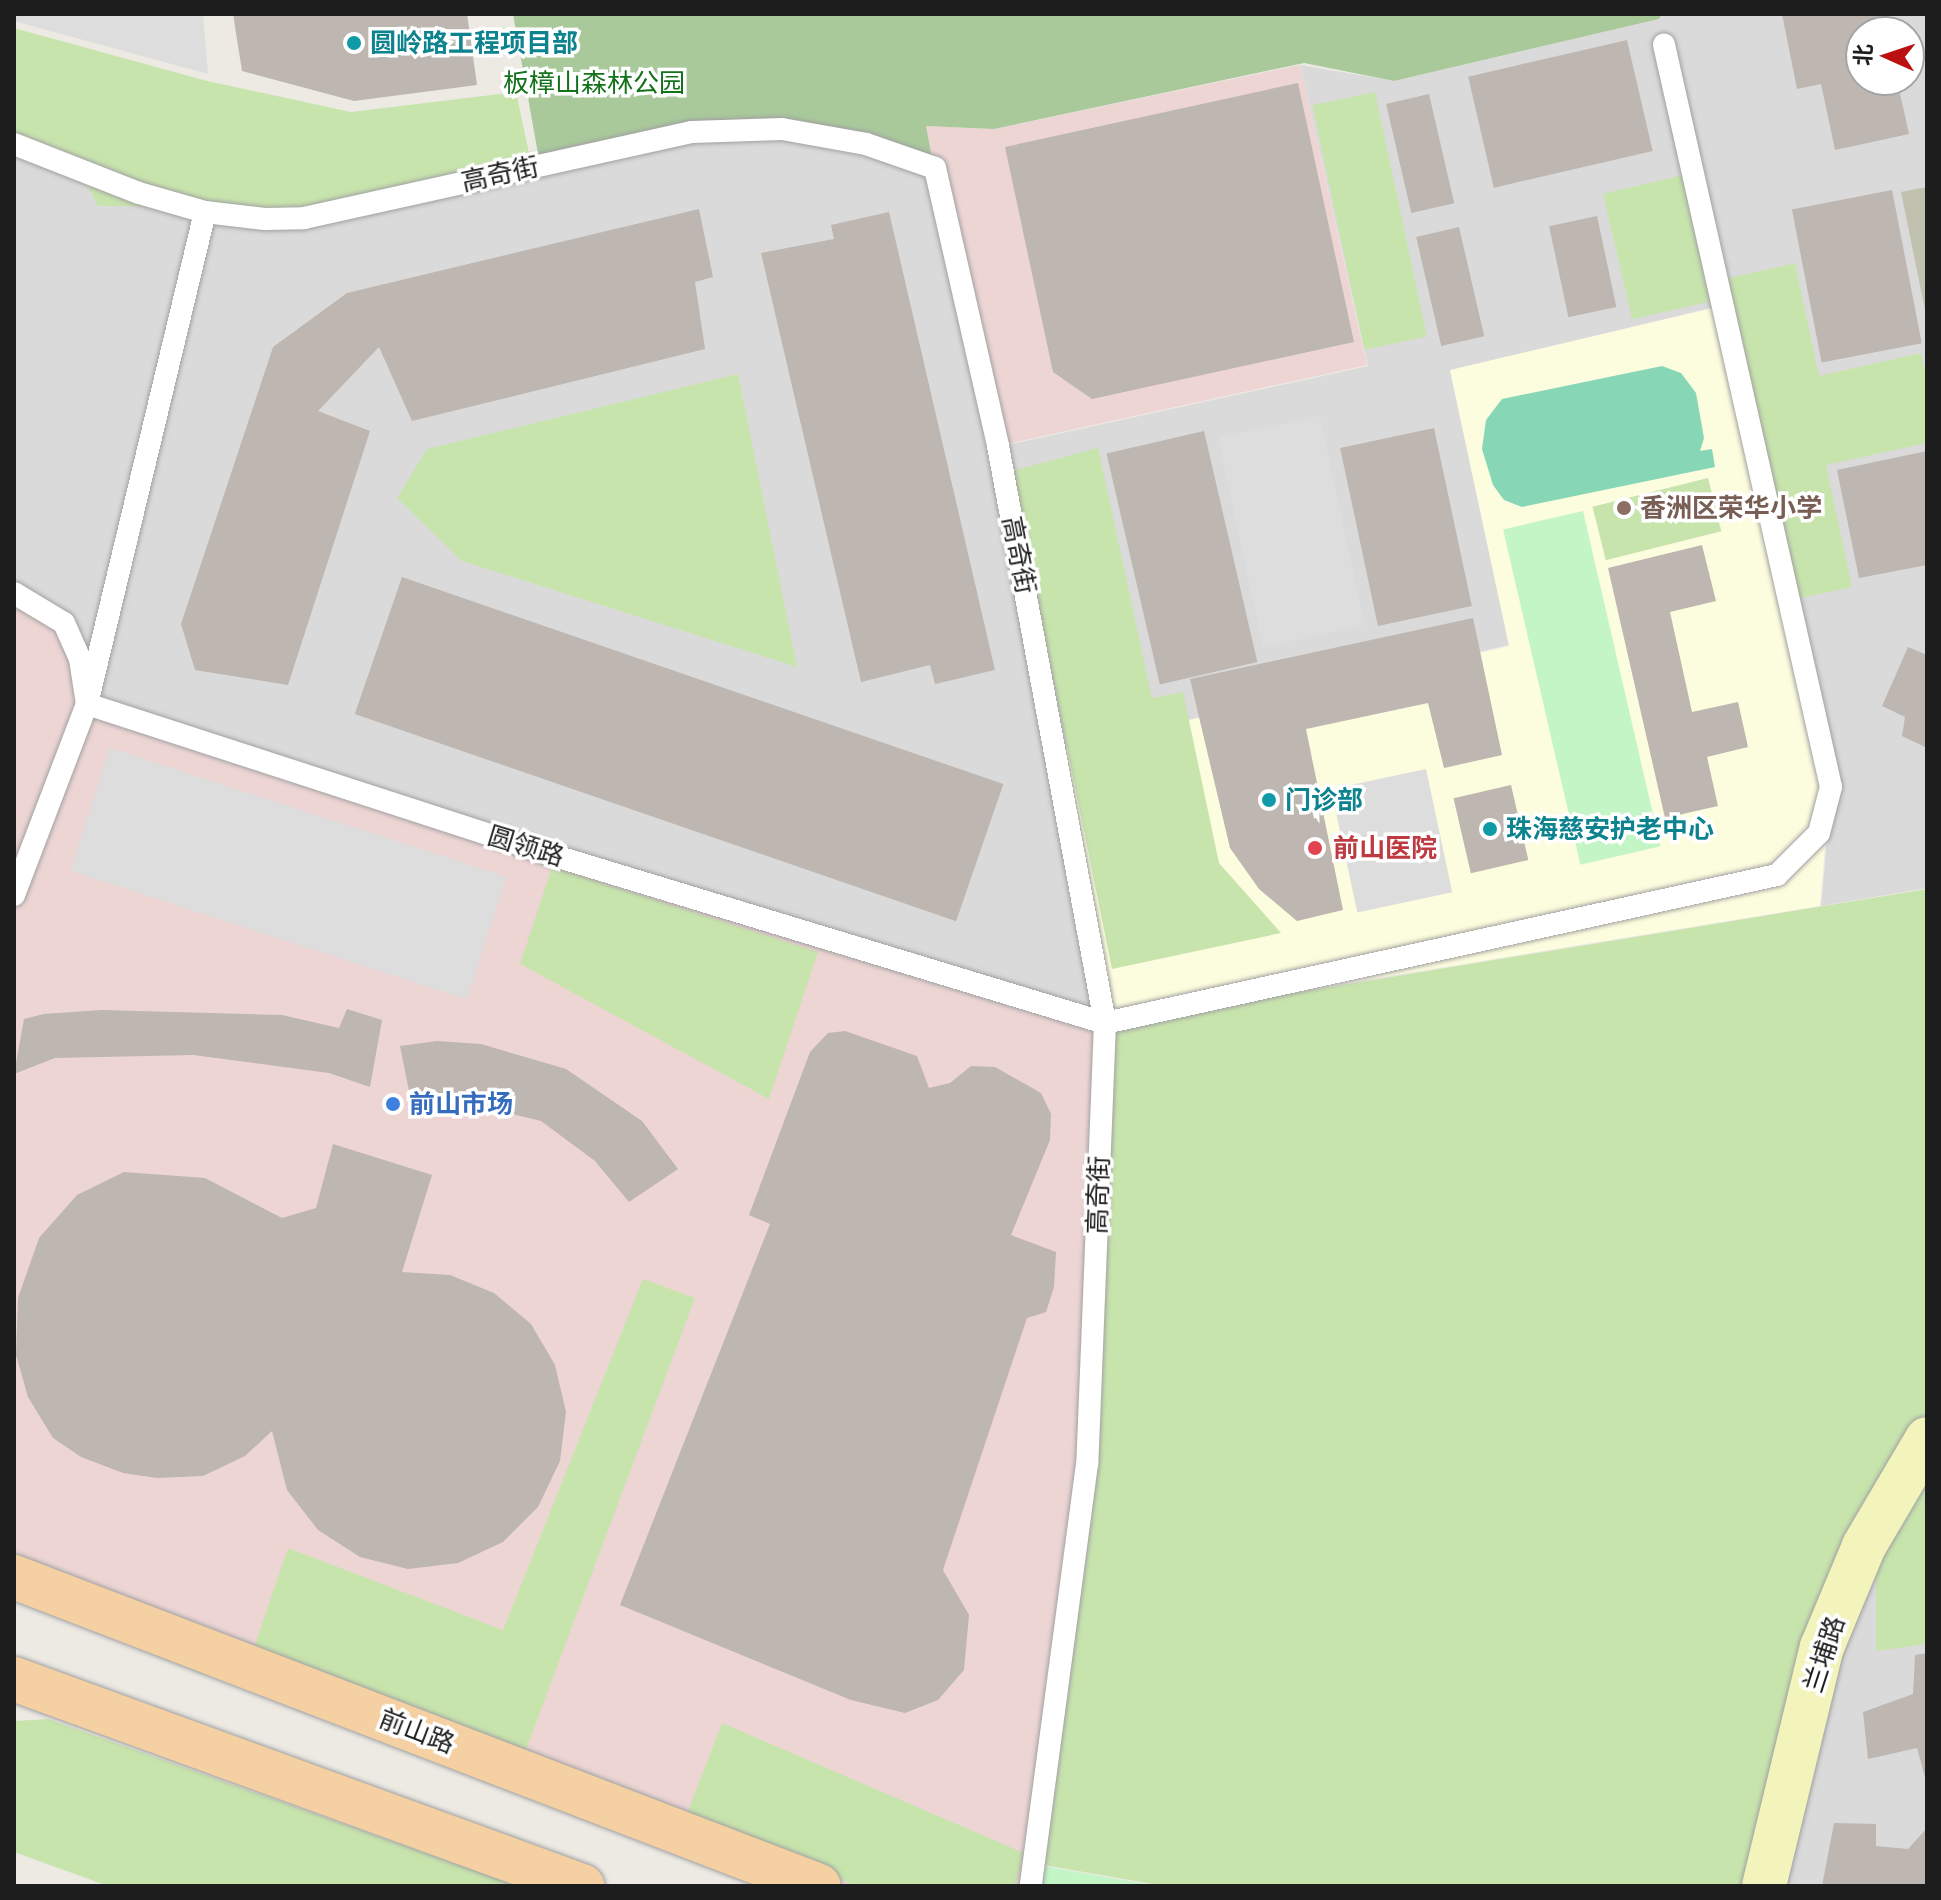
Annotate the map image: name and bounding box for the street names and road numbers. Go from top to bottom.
street label: 高奇街 [459,151,541,197]
street label: 高奇街 [996,514,1042,596]
street label: 圆领路 [484,820,568,872]
street label: 高奇街 [1081,1155,1115,1235]
street label: 兰埔路 [1797,1612,1851,1696]
street label: 前山路 [375,1702,459,1760]

